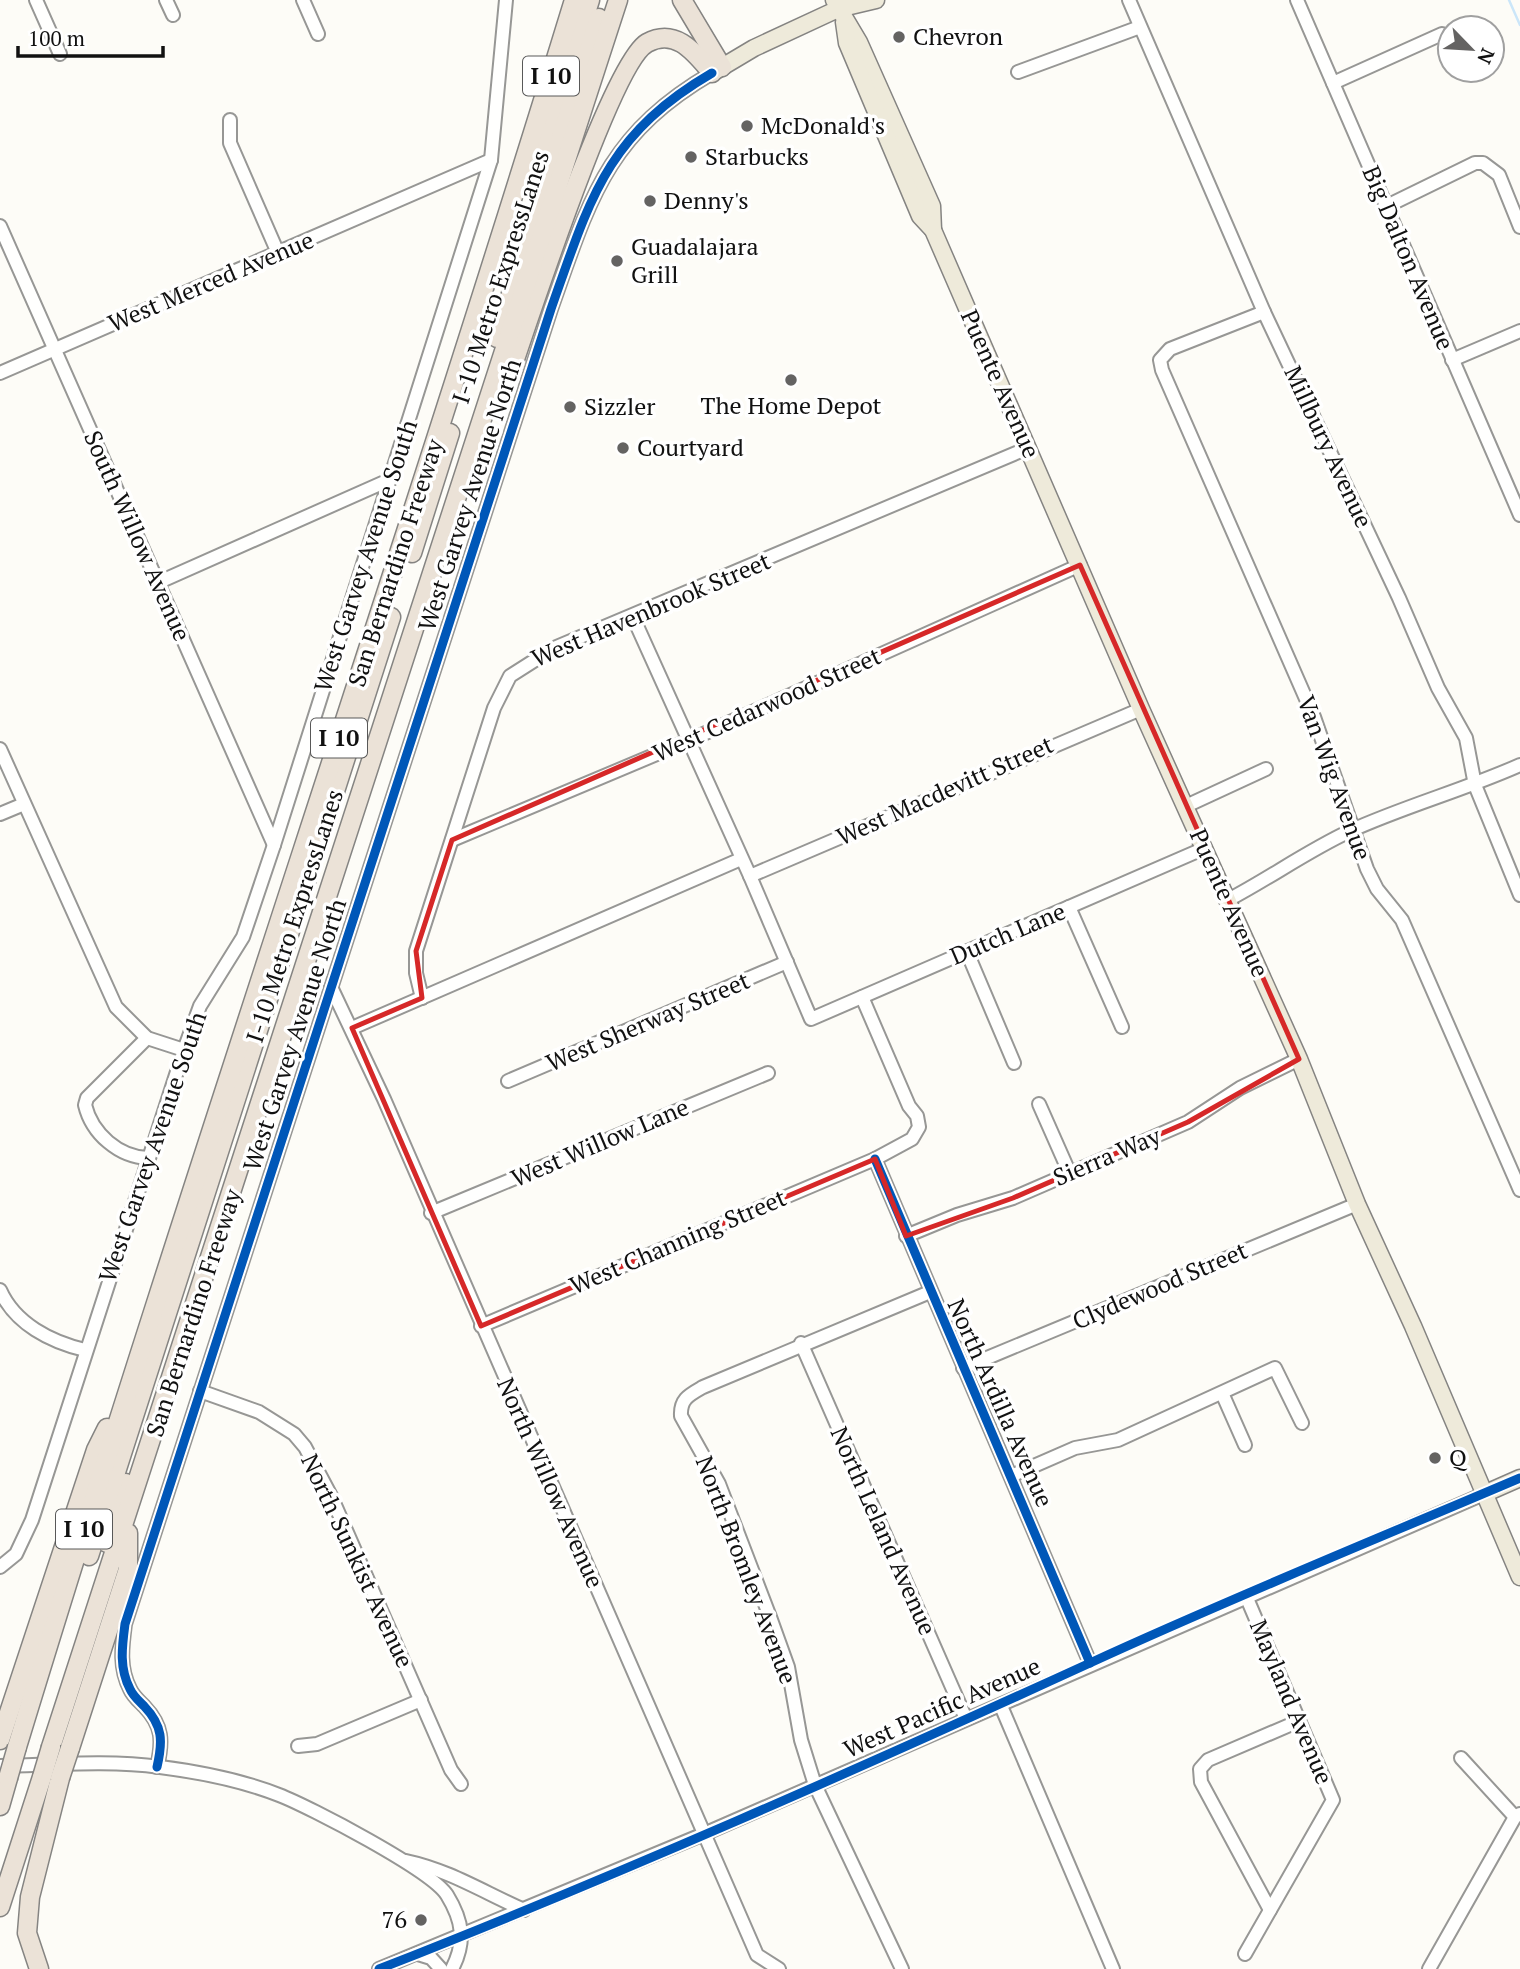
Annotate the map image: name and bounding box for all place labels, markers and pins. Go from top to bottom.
place label: Chevron [913,20,1003,52]
marker: Chevron [891,29,907,45]
place label: McDonald's [761,109,885,141]
marker: McDonald's [739,118,755,134]
place label: Starbucks [705,140,809,172]
marker: Starbucks [683,149,699,165]
place label: Denny's [664,184,749,216]
marker: Denny's [642,193,658,209]
place label: Guadalajara Grill [631,230,759,290]
marker: Guadalajara Grill [609,253,625,269]
marker: The Home Depot [783,372,799,388]
place label: The Home Depot [701,389,881,421]
place label: Sizzler [584,390,656,422]
marker: Sizzler [562,399,578,415]
place label: Courtyard [637,431,744,463]
marker: Courtyard [615,440,631,456]
place label: Q [1449,1441,1468,1473]
marker: Q [1427,1450,1443,1466]
place label: 76 [381,1903,407,1935]
marker: 76 [413,1912,429,1928]

